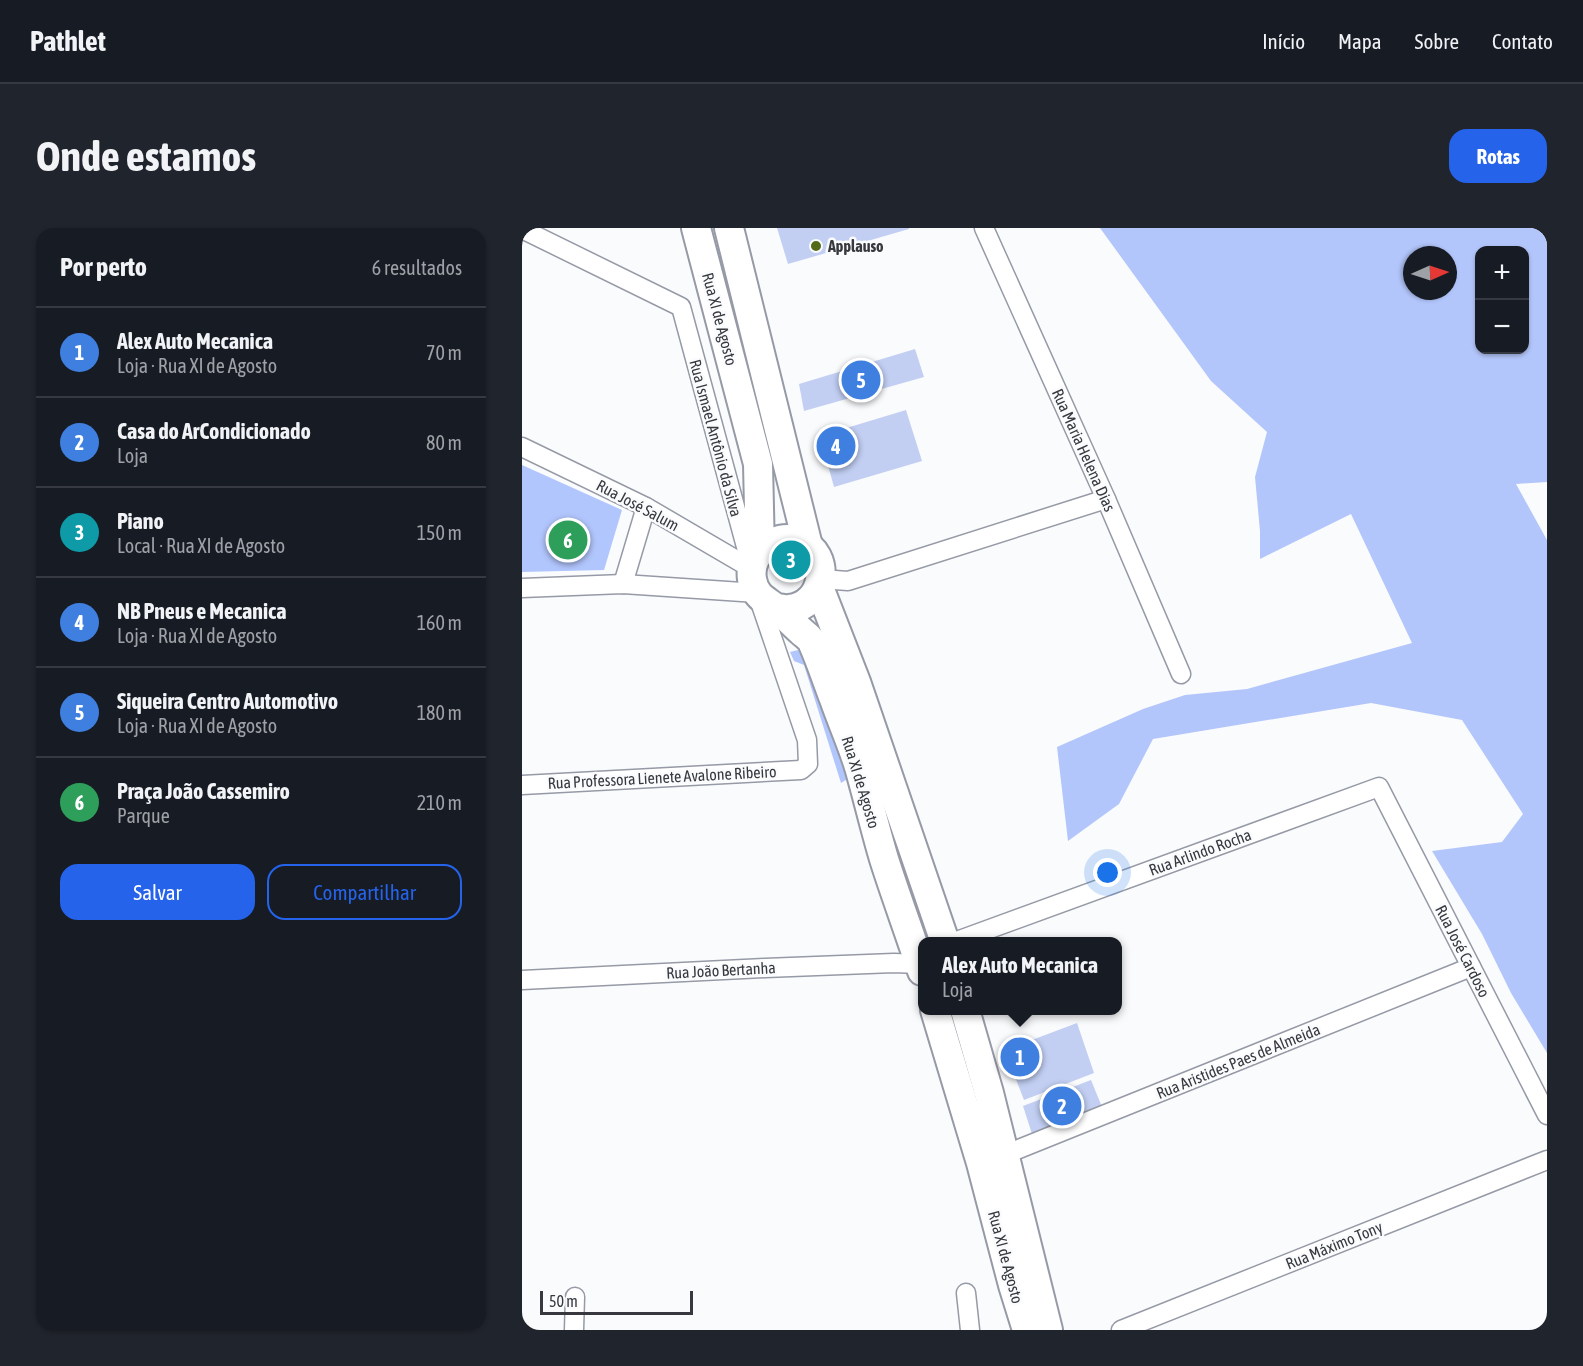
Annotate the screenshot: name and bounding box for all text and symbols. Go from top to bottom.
text: Pathlet [30,25,106,57]
text: Início [1262,29,1305,53]
text: Mapa [1338,29,1382,53]
text: Sobre [1415,29,1459,53]
text: Contato [1492,29,1553,53]
button: Rotas [1449,129,1547,183]
text: Onde estamos [36,132,256,180]
place label: Applauso [827,237,884,255]
marker: Applauso [809,239,823,253]
north arrow [1403,246,1457,300]
map controls [1475,246,1529,354]
button: + [1475,246,1529,300]
text: Por perto [60,252,147,282]
text: 6 resultados [372,256,462,279]
street label: Rua XI de Agosto [698,271,741,368]
button: − [1475,300,1529,354]
text: Alex Auto Mecanica [117,328,273,354]
text: 1 [75,341,84,364]
text: 70 m [426,341,462,364]
text: Loja · Rua XI de Agosto [117,354,277,377]
street label: Rua Ismael Antônio da Silva [686,357,746,519]
pin: 5 [842,358,880,402]
street label: Rua Maria Helena Dias [1049,386,1119,515]
text: Casa do ArCondicionado [117,418,311,444]
pin: 4 [816,424,856,468]
text: 2 [75,431,84,454]
text: 80 m [426,431,462,454]
text: Loja [117,444,148,467]
street label: Rua José Salum [594,476,682,534]
text: Piano [117,508,164,534]
pin: 6 [548,518,588,562]
text: 3 [75,521,84,544]
text: 150 m [417,521,462,544]
text: Local · Rua XI de Agosto [117,534,285,557]
pin: 3 [772,538,810,582]
text: NB Pneus e Mecanica [117,598,286,624]
text: 4 [75,611,84,634]
text: 160 m [417,611,462,634]
text: Loja · Rua XI de Agosto [117,624,277,647]
text: Siqueira Centro Automotivo [117,688,338,714]
text: 5 [75,701,84,724]
text: 180 m [417,701,462,724]
text: Loja · Rua XI de Agosto [117,714,277,737]
street label: Rua XI de Agosto [837,734,884,831]
street label: Rua Professora Lienete Avalone Ribeiro [547,762,777,792]
text: Praça João Cassemiro [117,778,290,804]
text: 6 [75,791,84,814]
text: 210 m [417,791,462,814]
text: Parque [117,804,170,827]
street label: Rua Arlindo Rocha [1146,825,1254,879]
your location [1093,858,1122,887]
button: Salvar [60,864,255,920]
button: Compartilhar [267,864,462,920]
street label: Rua José Cardoso [1432,902,1494,1000]
popup [918,937,1122,1015]
text: Alex Auto Mecanica [942,952,1098,978]
street label: Rua João Bertanha [666,958,776,982]
text: Loja [942,978,973,1001]
street label: Rua Aristides Paes de Almeida [1154,1020,1322,1102]
pin: 1 [1000,1034,1040,1080]
pin: 2 [1042,1084,1082,1128]
street label: Rua XI de Agosto [984,1209,1027,1306]
street label: Rua Máximo Tony [1283,1217,1386,1274]
scale bar [540,1288,693,1316]
text: 50 m [549,1292,578,1310]

